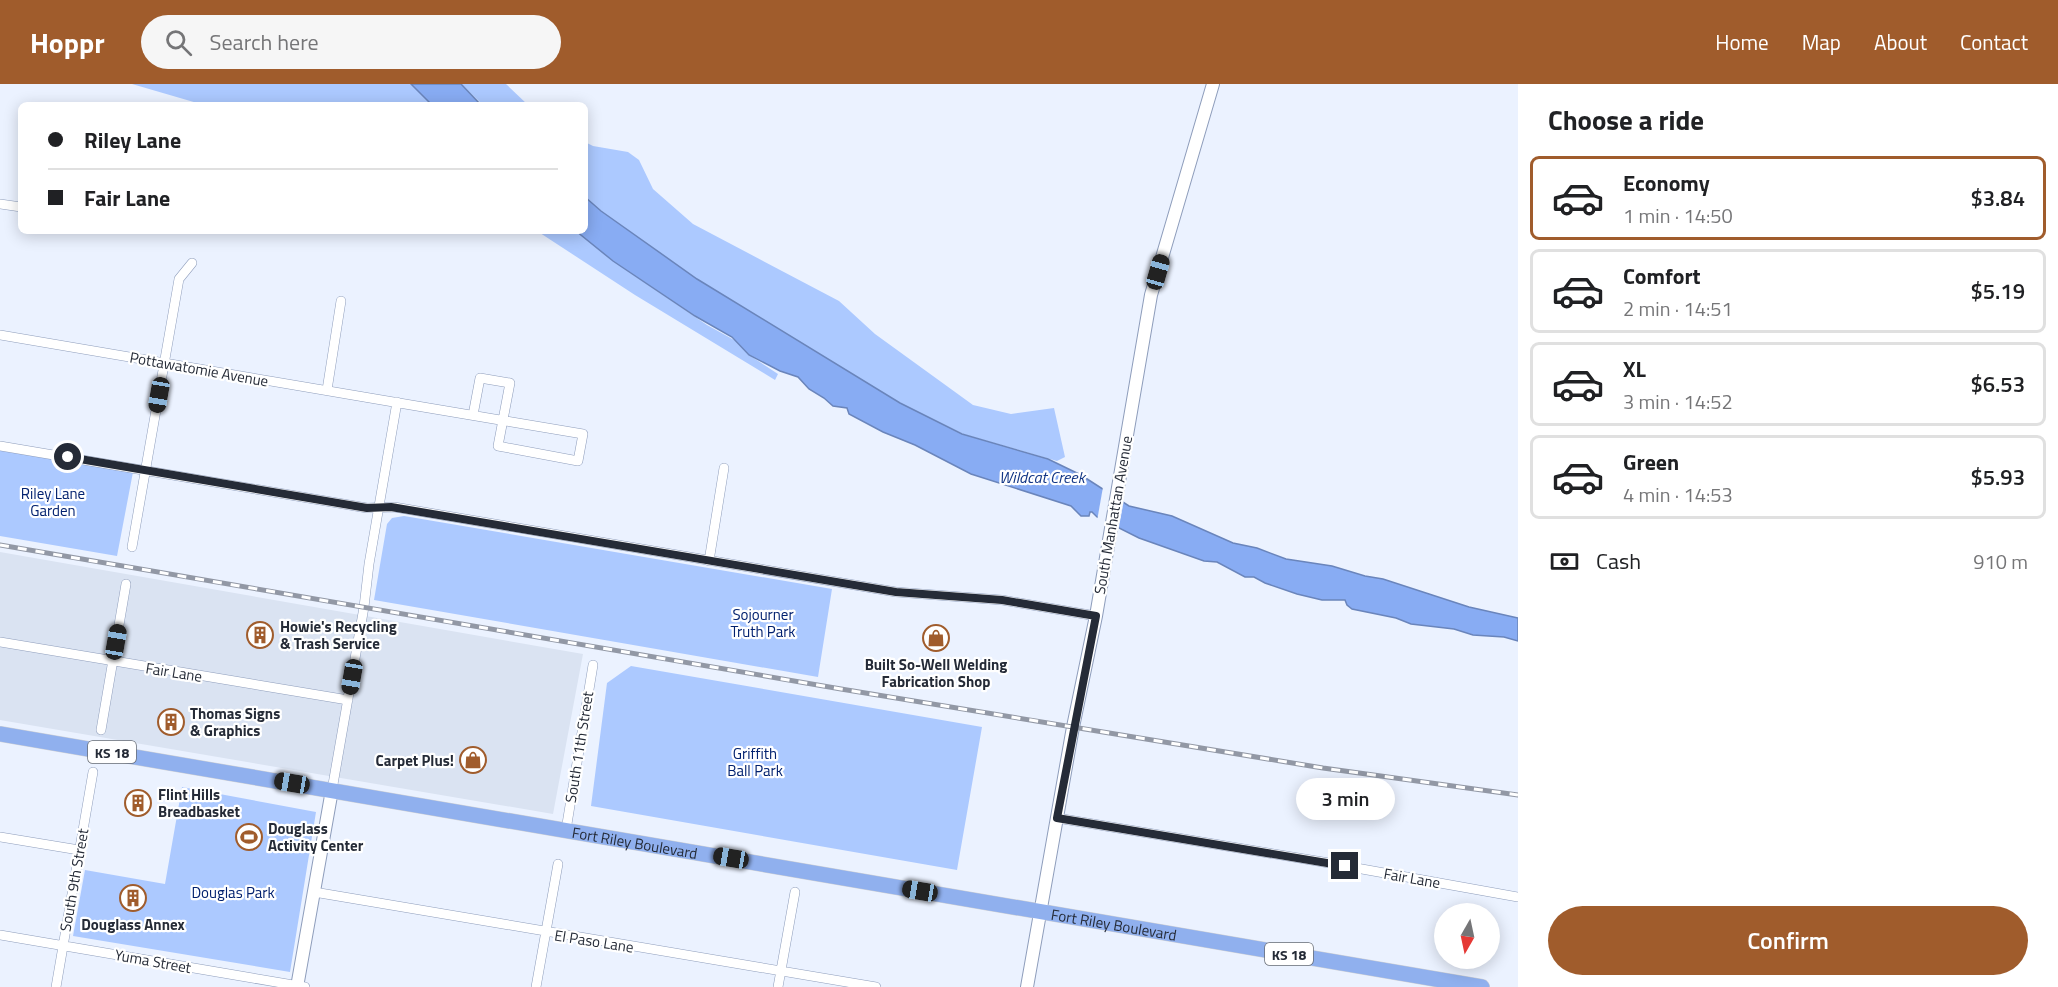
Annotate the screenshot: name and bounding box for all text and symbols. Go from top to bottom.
search box [141,15,561,69]
text: Hoppr [30,21,105,64]
text: Search here [210,25,319,59]
icon: search [162,26,195,59]
text: Home [1715,26,1769,58]
text: Map [1802,26,1841,58]
text: About [1874,26,1927,58]
text: Contact [1960,26,2028,58]
text: Choose a ride [1548,99,1704,140]
text: Riley Lane [84,123,181,157]
text: Economy [1623,166,1710,200]
icon: car [1551,171,1605,225]
text: Fair Lane [84,181,170,215]
text: $3.84 [1970,181,2025,215]
text: 1 min · 14:50 [1623,200,1733,231]
car [1144,252,1172,292]
text: Comfort [1623,259,1701,293]
icon: car [1551,264,1605,318]
text: $5.19 [1970,274,2025,308]
text: 2 min · 14:51 [1623,293,1733,324]
street label: Pottawatomie Avenue [128,345,270,393]
text: XL [1623,352,1646,386]
icon: car [1551,357,1605,411]
text: $6.53 [1970,367,2025,401]
car [147,376,171,414]
text: 3 min · 14:52 [1623,386,1733,417]
street label: South Manhattan Avenue [1088,434,1138,596]
route start [54,443,81,470]
text: Green [1623,445,1679,479]
icon: car [1551,450,1605,504]
text: $5.93 [1970,460,2025,494]
water label: Wildcat Creek [999,465,1087,489]
text: 4 min · 14:53 [1623,479,1733,510]
park label: Riley Lane Garden [21,482,85,522]
text: Cash [1596,544,1641,578]
icon: cash [1548,545,1581,578]
text: 910 m [1973,546,2028,577]
park label: Sojourner Truth Park [730,603,796,643]
place label: Howie's Recycling & Trash Service [280,615,397,655]
building icon: Howie's Recycling & Trash Service [245,620,275,650]
car [104,623,128,661]
shop icon: Built So-Well Welding Fabrication Shop [921,623,951,653]
place label: Built So-Well Welding Fabrication Shop [865,653,1007,693]
street label: Fair Lane [144,656,204,688]
car [340,658,364,696]
street label: South 11th Street [559,689,599,804]
place label: Thomas Signs & Graphics [190,702,280,742]
building icon: Thomas Signs & Graphics [156,707,186,737]
road number: KS 18 [88,741,136,763]
park label: Griffith Ball Park [727,742,783,782]
shop icon: Carpet Plus! [458,745,488,775]
place label: Carpet Plus! [376,749,454,772]
car [273,771,311,795]
callout: 3 min [1296,779,1394,821]
place label: Flint Hills Breadbasket [158,783,240,823]
text: 3 min [1321,783,1370,814]
building icon: Flint Hills Breadbasket [123,788,153,818]
place label: Douglass Activity Center [268,817,364,857]
street label: Fort Riley Boulevard [570,820,699,864]
sports icon: Douglass Activity Center [234,822,264,852]
street label: South 9th Street [54,826,95,933]
car [712,846,750,870]
route end [1331,852,1358,879]
street label: Fair Lane [1382,862,1442,894]
car [901,879,939,903]
park label: Douglas Park [191,881,275,904]
building icon: Douglass Annex [118,883,148,913]
street label: Fort Riley Boulevard [1049,902,1178,946]
north arrow [1434,903,1500,969]
map controls [1434,903,1500,969]
button: Confirm [1548,906,2028,975]
place label: Douglass Annex [81,913,185,936]
street label: El Paso Lane [553,923,635,959]
street label: Yuma Street [113,943,194,979]
road number: KS 18 [1265,943,1313,965]

